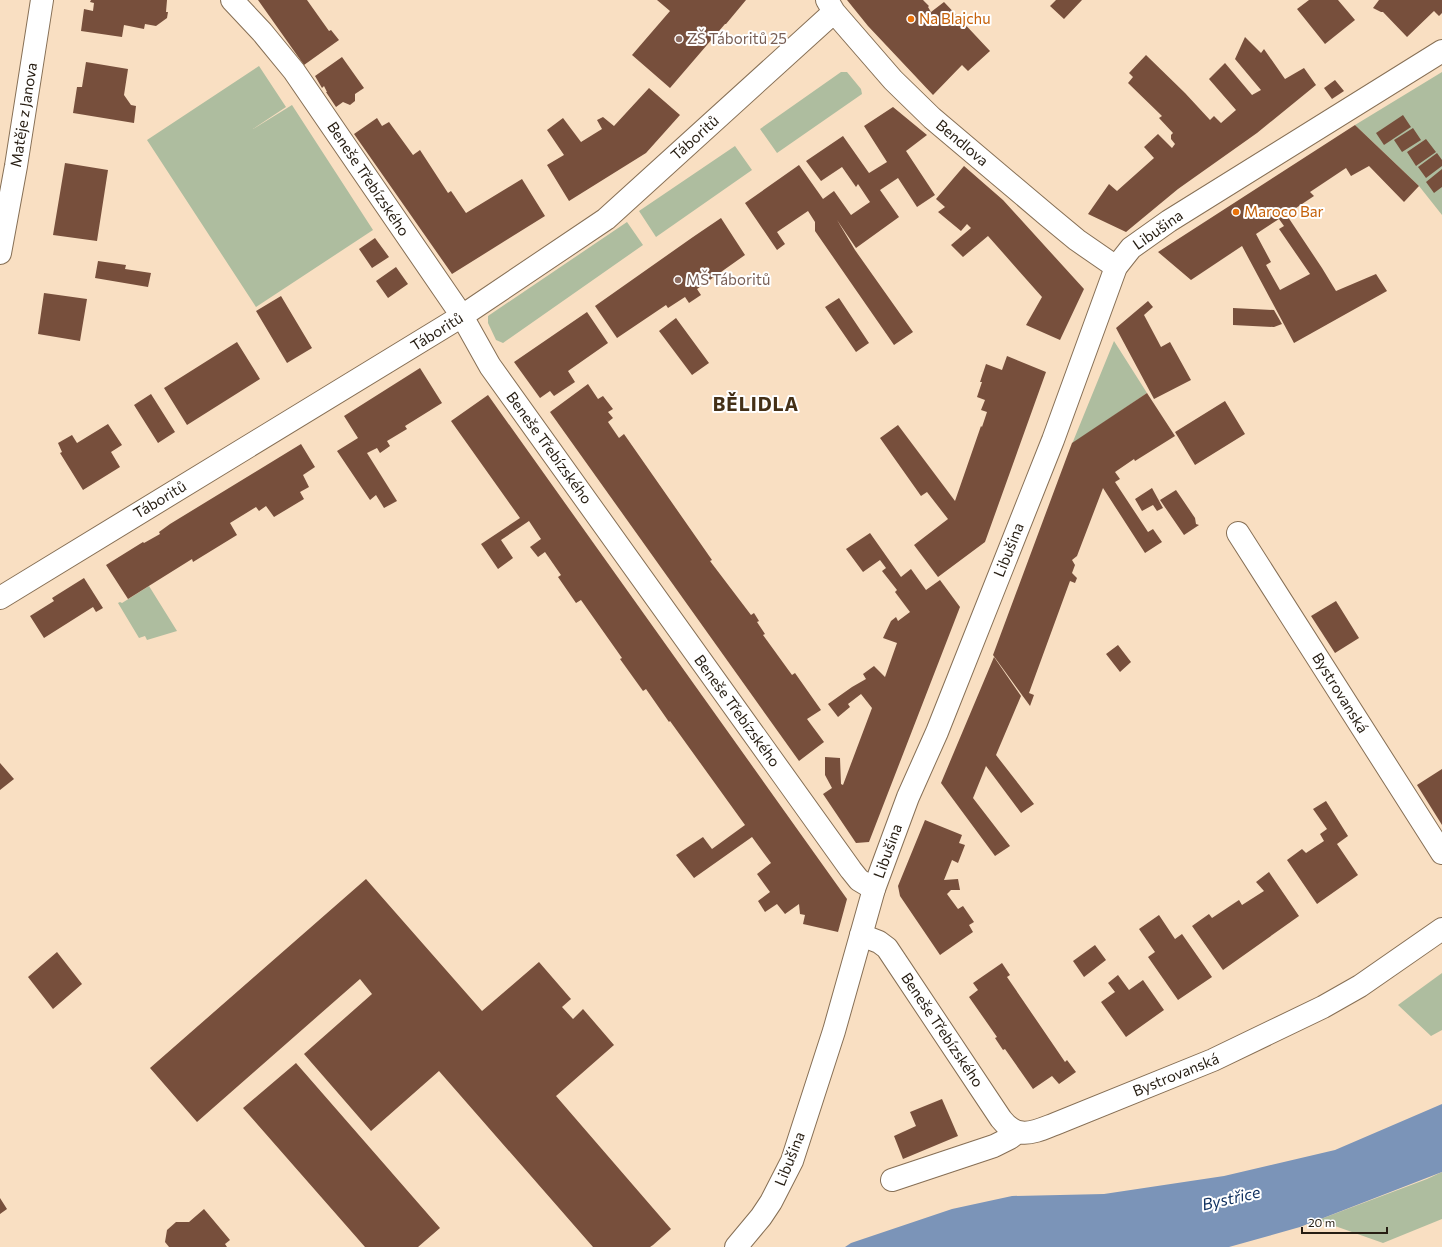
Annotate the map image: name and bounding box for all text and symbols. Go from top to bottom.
place label: Na Blajchu [919,9,991,27]
marker: Na Blajchu [906,14,916,24]
place label: ZŠ Táboritů 25 [687,28,787,47]
marker: ZŠ Táboritů 25 [674,34,684,44]
street label: Matěje z Janova [6,61,40,169]
street label: Táboritů [667,111,722,163]
street label: Bendlova [933,115,992,169]
street label: Beneše Třebízského [324,118,414,239]
place label: Maroco Bar [1244,202,1324,220]
street label: Libušina [1129,206,1186,253]
marker: Maroco Bar [1231,207,1241,217]
place label: MŠ Táboritů [686,269,770,288]
marker: MŠ Táboritů [673,275,683,285]
street label: Táboritů [407,308,466,354]
street label: Beneše Třebízského [503,388,596,507]
district label: BĚLIDLA [713,392,799,415]
street label: Táboritů [130,476,189,522]
street label: Libušina [989,520,1027,579]
street label: Bystrovanská [1309,649,1373,736]
street label: Beneše Třebízského [691,651,784,770]
street label: Libušina [869,821,905,880]
street label: Beneše Třebízského [898,969,988,1090]
street label: Bystrovanská [1130,1049,1221,1100]
street label: Libušina [770,1129,808,1188]
water label: Bystřice [1200,1181,1262,1213]
scale bar [1302,1209,1387,1235]
text: 20 m [1308,1215,1335,1229]

